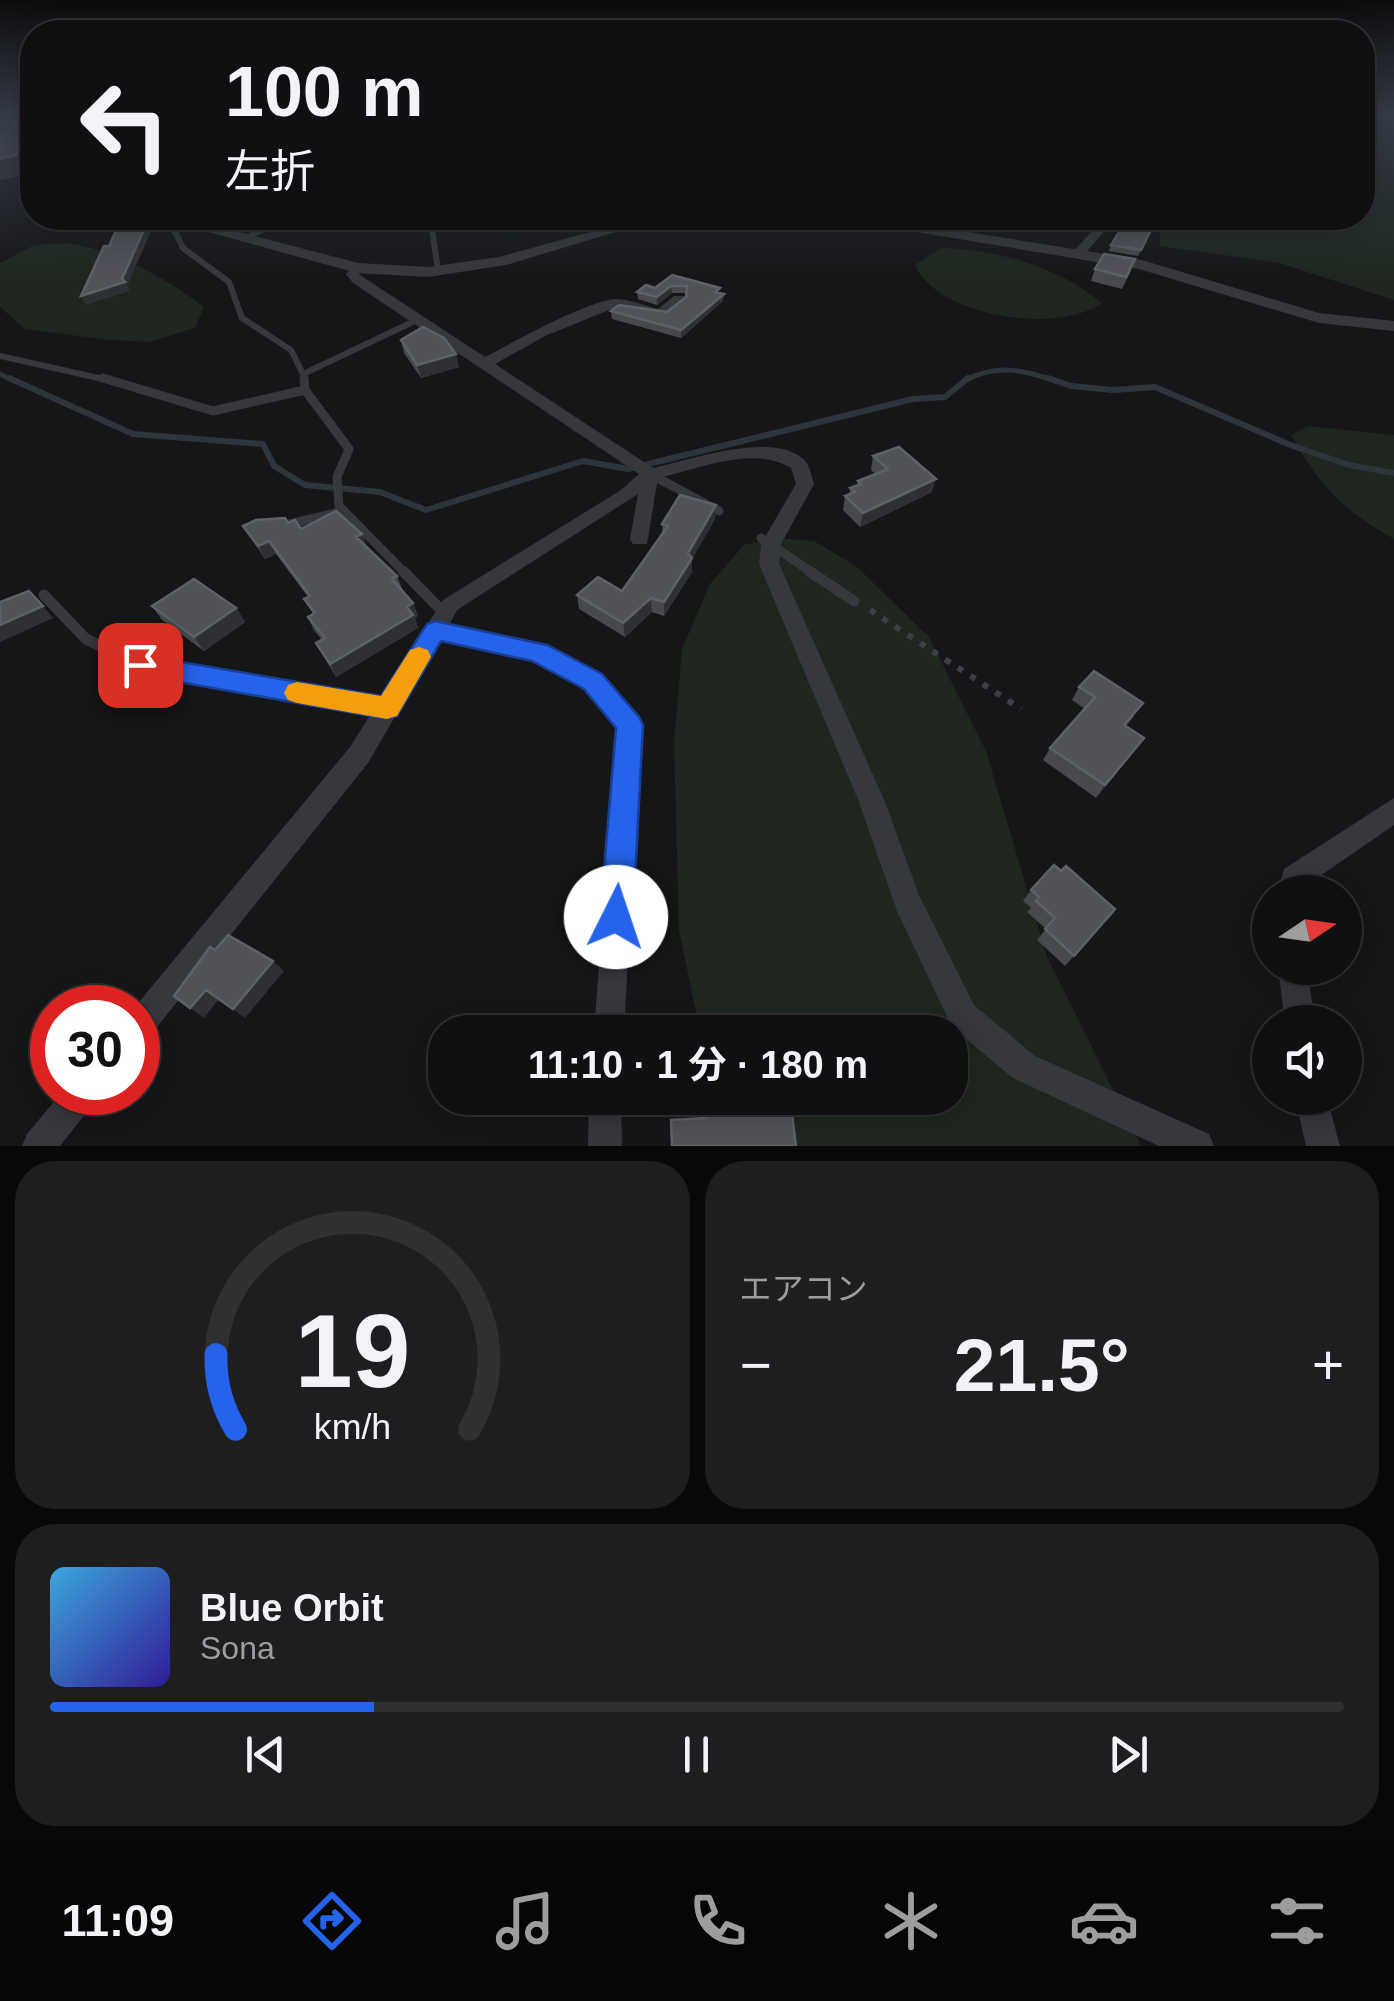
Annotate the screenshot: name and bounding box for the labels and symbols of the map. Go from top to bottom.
pin [98,623,183,708]
position arrow [564,865,668,969]
north arrow [1252,875,1362,985]
speed limit sign: 30 [30,985,160,1115]

